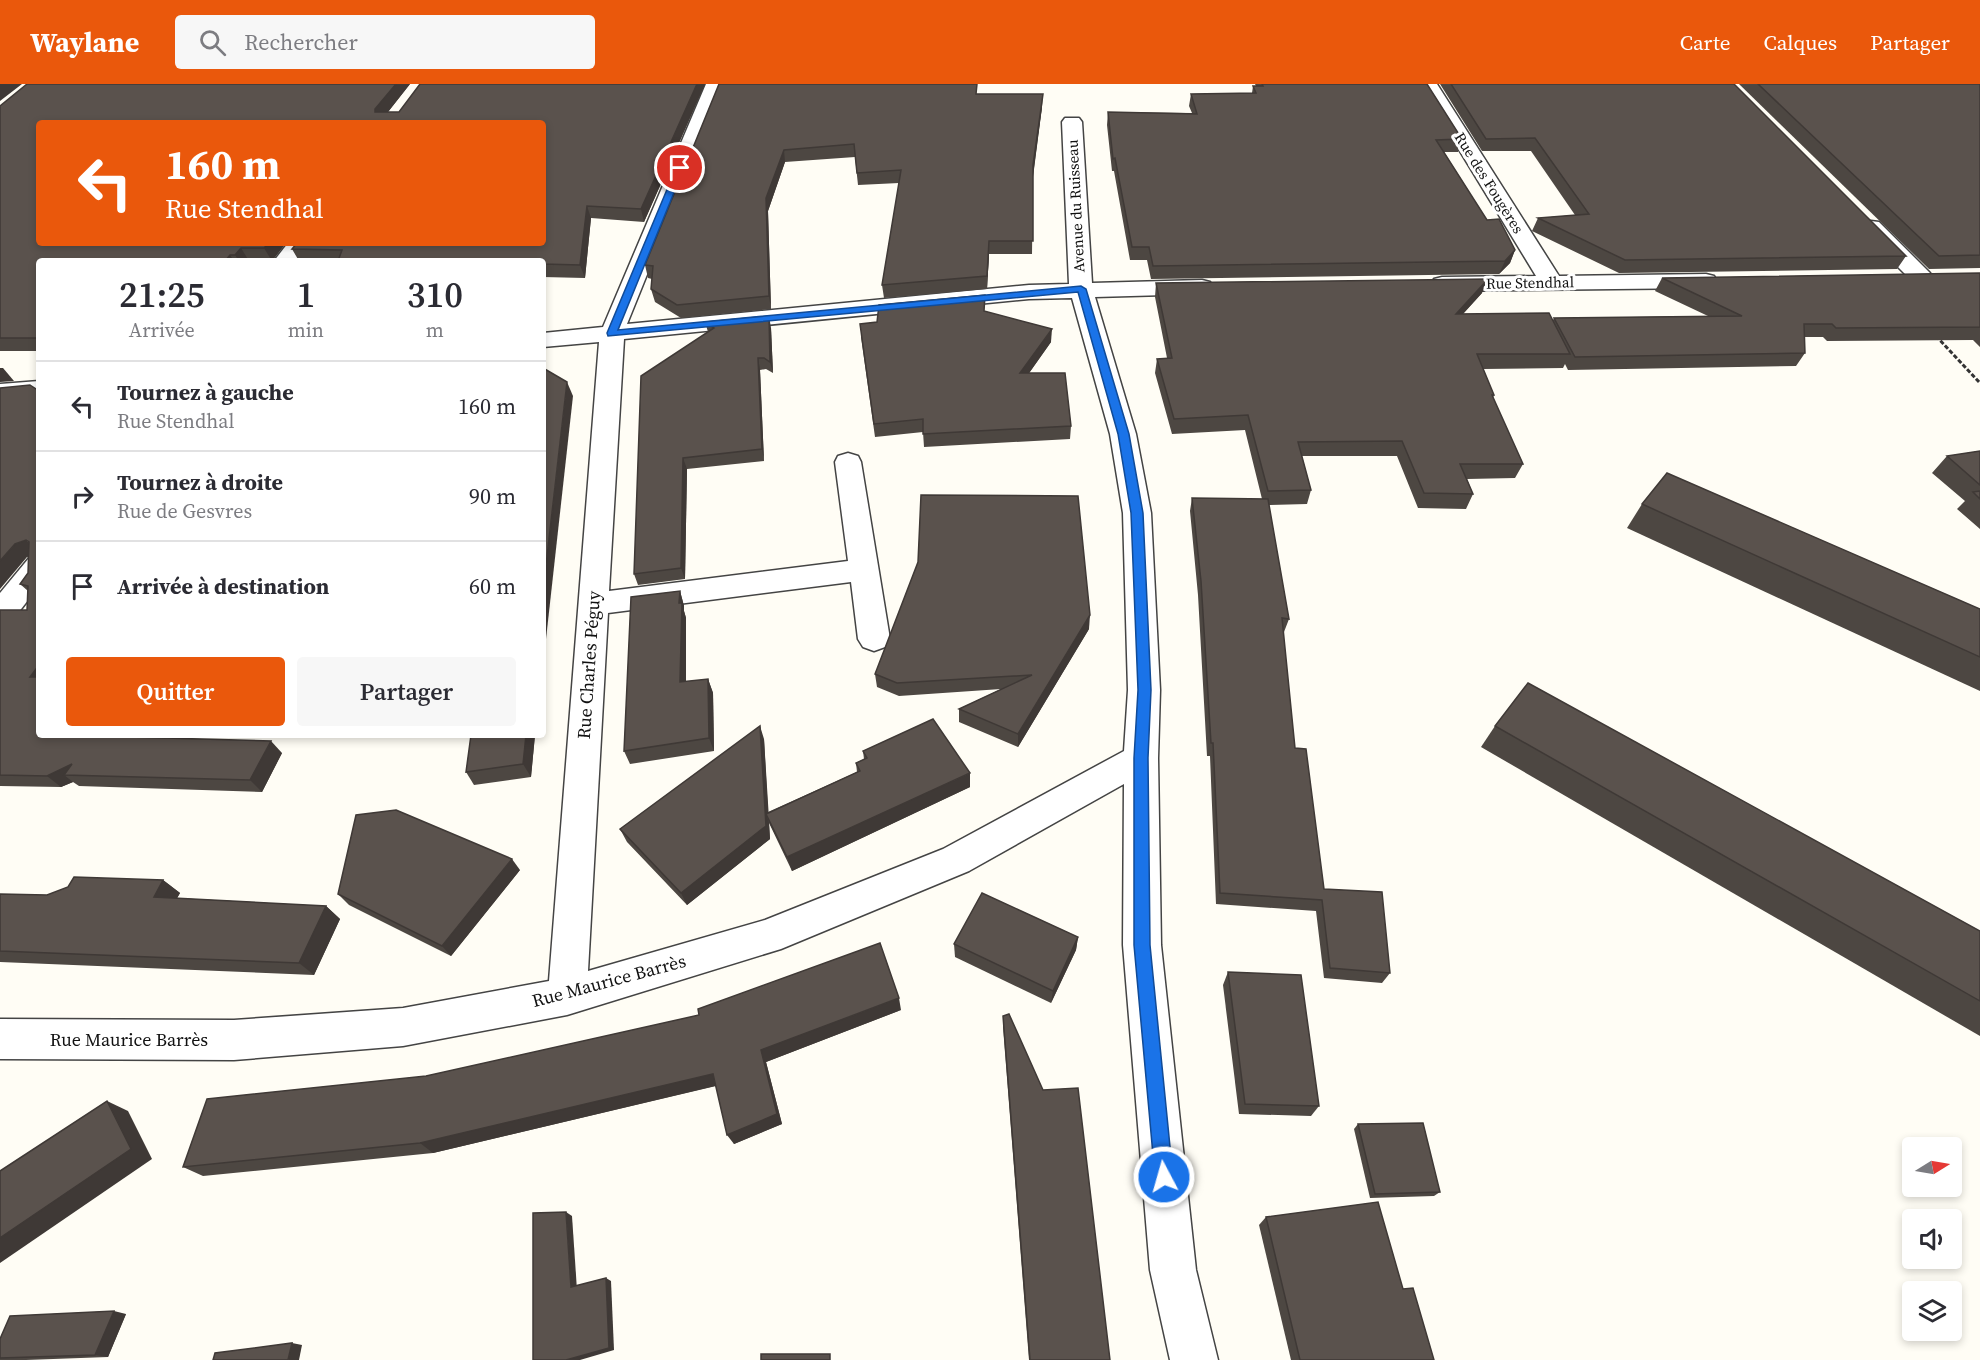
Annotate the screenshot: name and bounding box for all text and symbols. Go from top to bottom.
search box [175,15,595,69]
text: Waylane [30,23,139,61]
icon: search [196,26,229,59]
text: Rechercher [244,27,358,57]
text: Carte [1680,28,1730,57]
text: Calques [1763,28,1837,57]
text: Partager [1870,28,1950,57]
street label: Rue des Fougères [1450,128,1529,237]
text: 160 m [165,135,280,193]
street label: Avenue du Ruisseau [1062,139,1089,273]
pin [654,142,705,193]
icon: left [66,144,144,222]
icon: arrive [663,151,696,184]
text: Rue Stendhal [165,190,324,227]
text: 21:25 [119,270,205,319]
text: 1 [296,270,315,319]
text: 310 [407,270,463,319]
street label: Rue Stendhal [1486,271,1575,294]
text: Arrivée [129,316,195,344]
text: min [288,316,324,344]
text: m [426,316,444,344]
text: Tournez à gauche [117,377,294,407]
icon: left [66,390,99,423]
text: 160 m [458,391,516,421]
text: Rue Stendhal [117,407,234,435]
text: Tournez à droite [117,467,283,497]
icon: right [66,480,99,513]
text: 90 m [469,481,516,511]
text: Rue de Gesvres [117,497,252,525]
icon: arrive [66,570,99,603]
text: Arrivée à destination [117,571,329,601]
text: 60 m [469,571,516,601]
street label: Rue Charles Péguy [571,589,606,740]
button: Quitter [66,657,285,726]
button: Partager [297,657,516,726]
street label: Rue Maurice Barrès [529,948,689,1013]
street label: Rue Maurice Barrès [50,1027,208,1052]
north arrow [1902,1137,1962,1197]
map controls [1902,1137,1962,1341]
position arrow [1132,1145,1196,1209]
button: sound [1902,1209,1962,1269]
button: layers [1902,1281,1962,1341]

